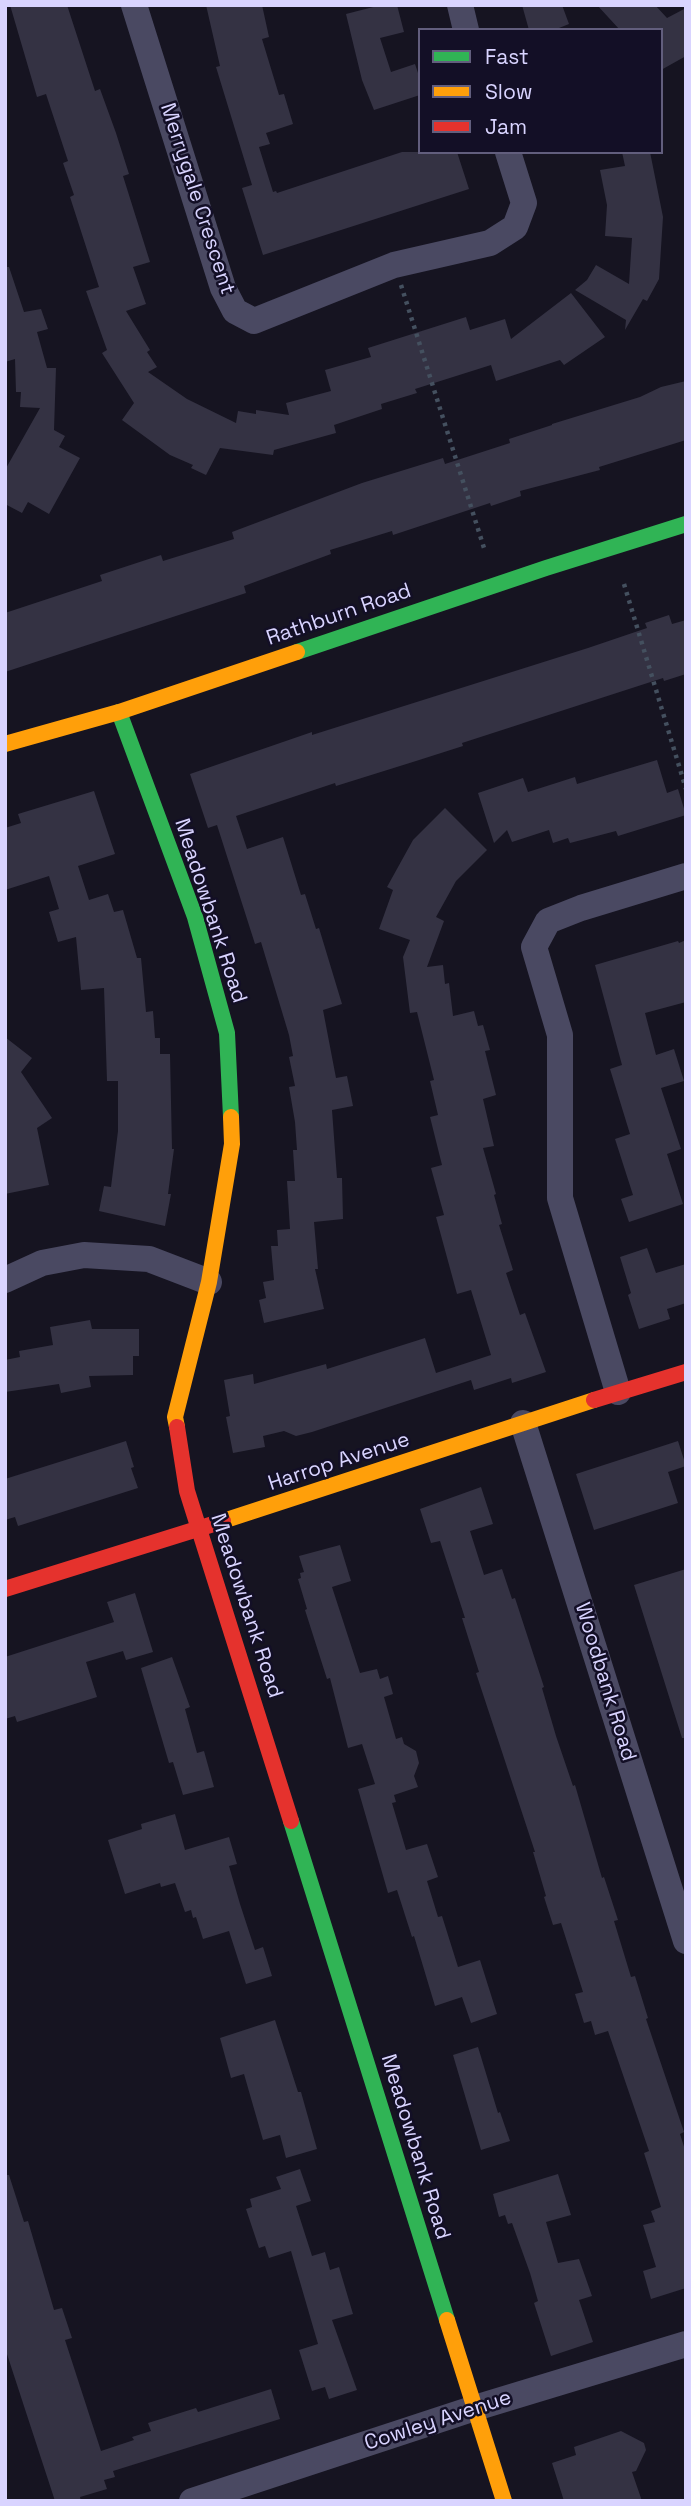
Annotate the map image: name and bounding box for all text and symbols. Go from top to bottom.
legend [418,28,663,154]
text: Fast [485,43,529,70]
text: Slow [485,78,533,105]
street label: Merrygale Crescent [154,100,240,298]
text: Jam [485,113,527,140]
street label: Rathburn Road [263,578,415,652]
street label: Meadowbank Road [168,816,252,1006]
street label: Harrop Avenue [265,1427,413,1497]
street label: Meadowbank Road [204,1511,288,1701]
street label: Woodbank Road [569,1600,641,1764]
street label: Meadowbank Road [375,2051,455,2243]
street label: Cowley Avenue [361,2385,515,2457]

